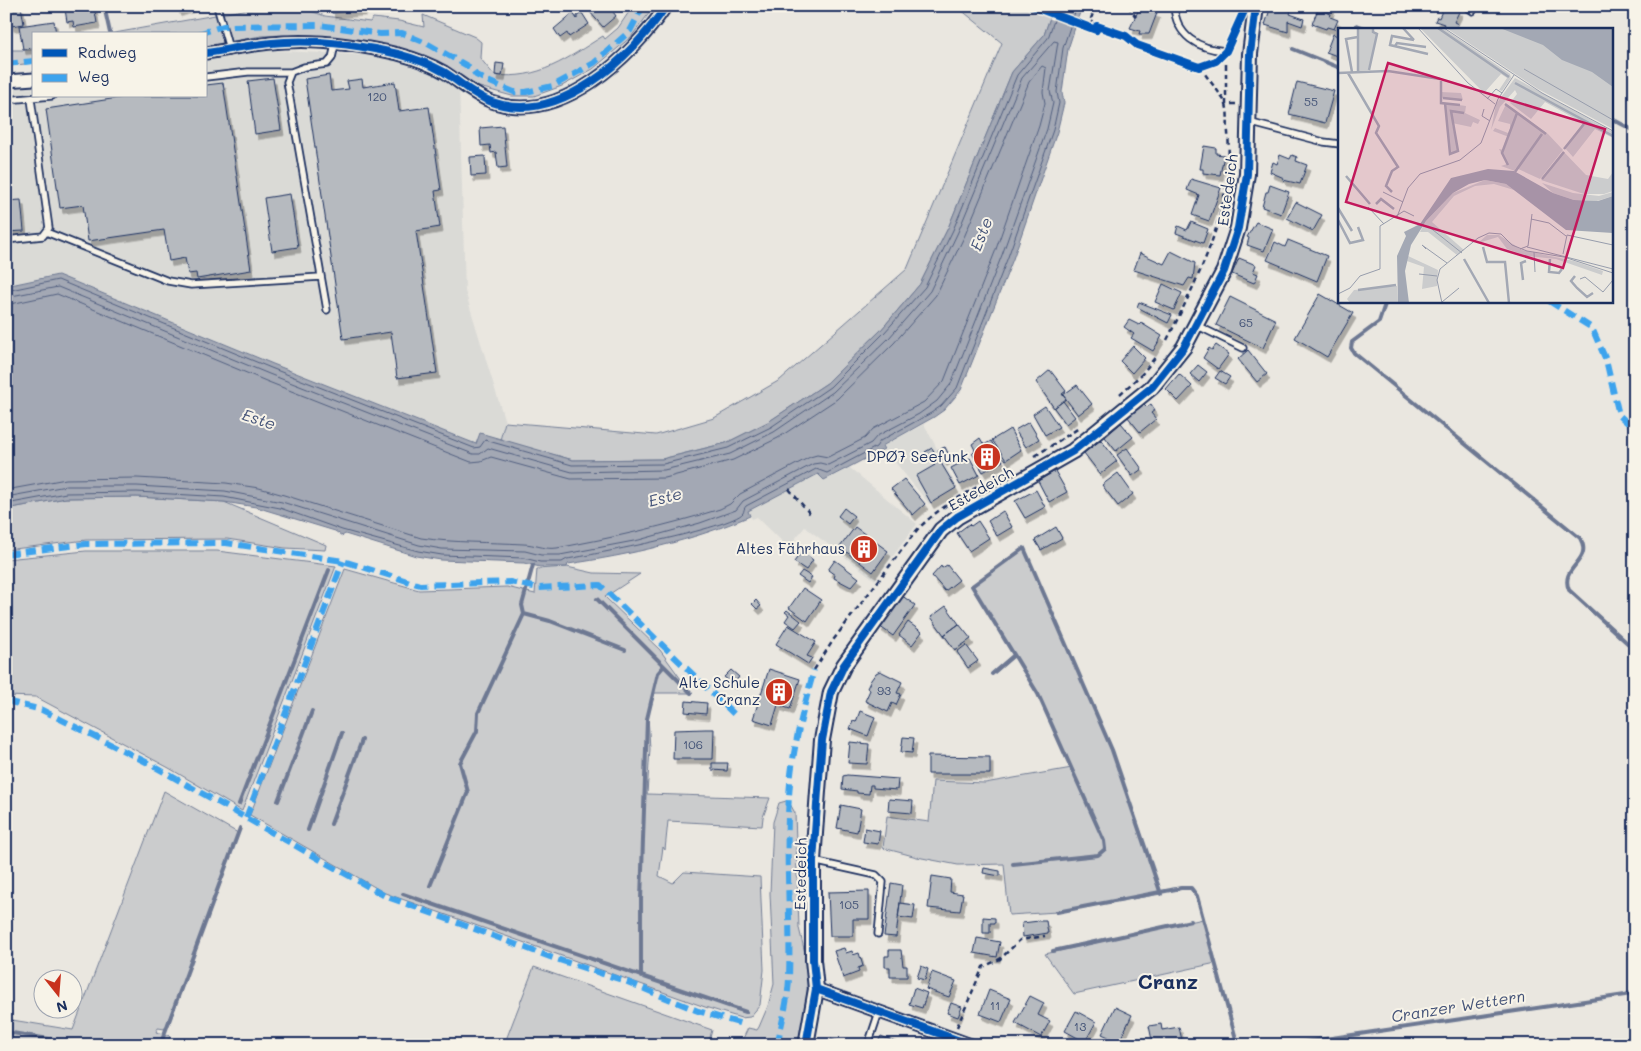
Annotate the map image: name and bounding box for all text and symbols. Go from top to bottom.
inset map [1338,28,1614,302]
legend [32,32,208,98]
text: Radweg [78,42,136,62]
text: Weg [78,66,109,86]
house number: 120 [367,88,387,104]
house number: 55 [1304,93,1318,109]
street label: Estedeich [1212,153,1242,227]
water label: Este [965,214,996,253]
house number: 65 [1239,314,1253,330]
water label: Este [240,403,279,434]
building icon: DPØ7 Seefunk [972,442,1002,472]
place label: DPØ7 Seefunk [866,446,968,466]
street label: Estedeich [944,461,1017,515]
water label: Este [646,482,684,511]
building icon: Altes Fährhaus [849,534,879,564]
place label: Altes Fährhaus [736,538,845,558]
place label: Alte Schule Cranz [678,672,760,709]
building icon: Alte Schule Cranz [764,677,794,707]
house number: 93 [877,682,891,698]
house number: 106 [683,736,703,752]
street label: Estedeich [789,838,811,910]
house number: 105 [839,896,859,912]
north arrow [32,968,82,1018]
district label: Cranz [1138,968,1198,994]
water label: Cranzer Wettern [1390,985,1526,1026]
text: N [54,996,70,1018]
house number: 11 [990,997,1000,1013]
house number: 13 [1074,1018,1086,1034]

